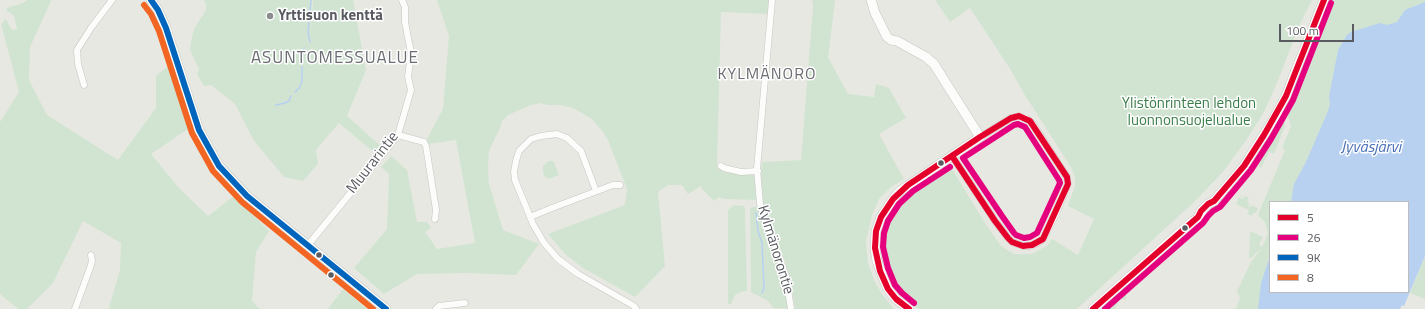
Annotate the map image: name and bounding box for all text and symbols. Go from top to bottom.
place label: Yrttisuon kenttä [278,7,383,25]
marker: Yrttisuon kenttä [265,11,275,21]
scale bar [1281,16,1356,42]
text: 100 m [1286,21,1319,40]
district label: ASUNTOMESSUALUE [251,49,419,69]
district label: KYLMÄNORO [717,65,817,85]
park label: Ylistönrinteen lehdon luonnonsuojelualue [1122,95,1256,130]
street label: Muurarintie [343,128,403,198]
water label: Jyväsjärvi [1341,138,1401,158]
unlabelled marker [936,158,946,168]
legend [1269,201,1409,293]
street label: Kylmänorontie [753,203,797,297]
text: 5 [1307,208,1314,227]
unlabelled marker [1180,223,1190,233]
text: 26 [1307,228,1320,247]
text: 9K [1307,248,1321,267]
unlabelled marker [314,250,324,260]
text: 8 [1307,268,1314,287]
unlabelled marker [326,270,336,280]

